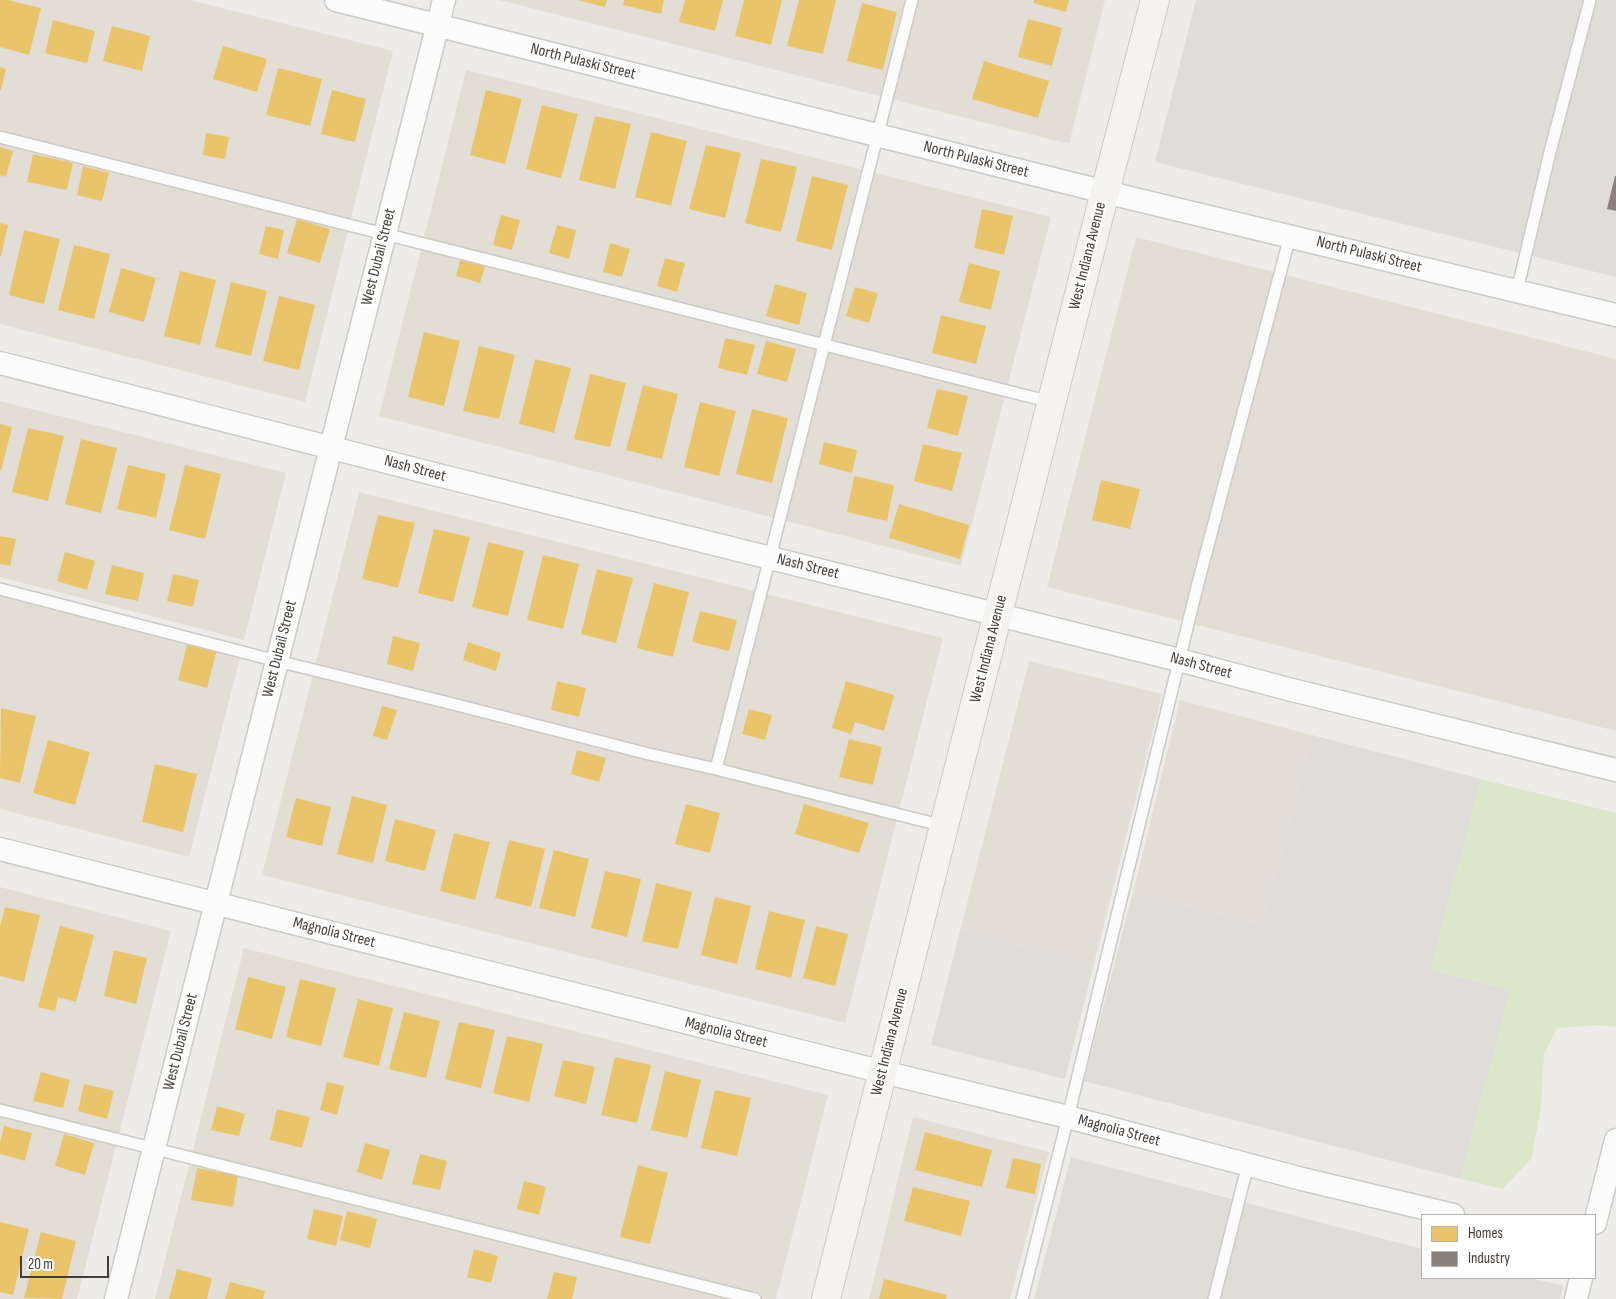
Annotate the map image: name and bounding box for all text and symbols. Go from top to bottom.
street label: North Pulaski Street [528,40,638,84]
street label: North Pulaski Street [921,138,1031,182]
street label: West Indiana Avenue [1065,200,1111,312]
street label: West Dubail Street [358,206,400,308]
street label: North Pulaski Street [1314,233,1424,277]
street label: Nash Street [382,452,448,486]
street label: Nash Street [775,550,841,584]
street label: West Indiana Avenue [966,593,1012,705]
street label: West Dubail Street [259,598,301,700]
street label: Nash Street [1168,649,1234,683]
street label: Magnolia Street [291,913,377,953]
street label: West Indiana Avenue [867,986,913,1098]
street label: West Dubail Street [160,991,202,1093]
street label: Magnolia Street [683,1013,769,1053]
street label: Magnolia Street [1076,1111,1162,1151]
legend [1421,1214,1596,1279]
text: Homes [1468,1224,1503,1243]
scale bar [22,1246,111,1278]
text: Industry [1468,1249,1510,1268]
text: 20 m [28,1255,53,1274]

